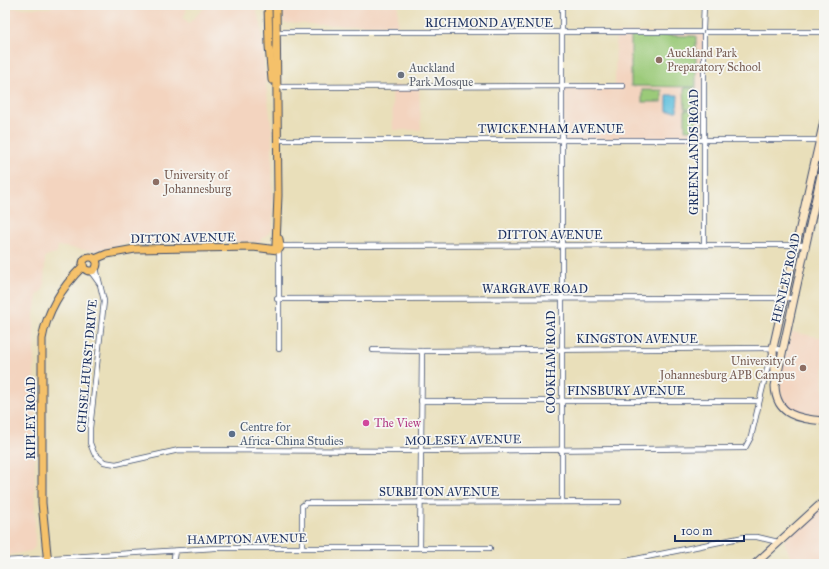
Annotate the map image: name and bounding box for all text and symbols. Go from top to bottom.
street label: RICHMOND AVENUE [425,16,553,30]
place label: Auckland Park Preparatory School [666,46,762,74]
marker: Auckland Park Preparatory School [654,55,664,65]
place label: Auckland Park Mosque [408,61,473,90]
marker: Auckland Park Mosque [396,70,406,80]
street label: GREENLANDS ROAD [687,89,701,215]
street label: TWICKENHAM AVENUE [478,122,624,136]
place label: University of Johannesburg [162,168,231,197]
marker: University of Johannesburg [151,177,161,187]
street label: DITTON AVENUE [497,228,603,242]
street label: DITTON AVENUE [130,230,236,246]
street label: HENLEY ROAD [769,232,803,324]
street label: WARGRAVE ROAD [482,282,588,296]
street label: CHISELHURST DRIVE [74,298,100,433]
street label: COOKHAM ROAD [544,310,558,414]
street label: KINGSTON AVENUE [576,332,698,346]
place label: University of Johannesburg APB Campus [658,354,797,383]
marker: University of Johannesburg APB Campus [798,363,808,373]
street label: RIPLEY ROAD [24,377,38,459]
street label: FINSBURY AVENUE [567,384,685,398]
place label: The View [374,416,421,430]
marker: The View [361,418,371,428]
place label: Centre for Africa-China Studies [239,420,343,448]
marker: Centre for Africa-China Studies [227,429,237,439]
street label: MOLESEY AVENUE [405,432,522,448]
street label: SURBITON AVENUE [379,485,499,499]
scale bar [675,517,744,543]
text: 100 m [681,524,712,538]
street label: HAMPTON AVENUE [187,531,308,547]

